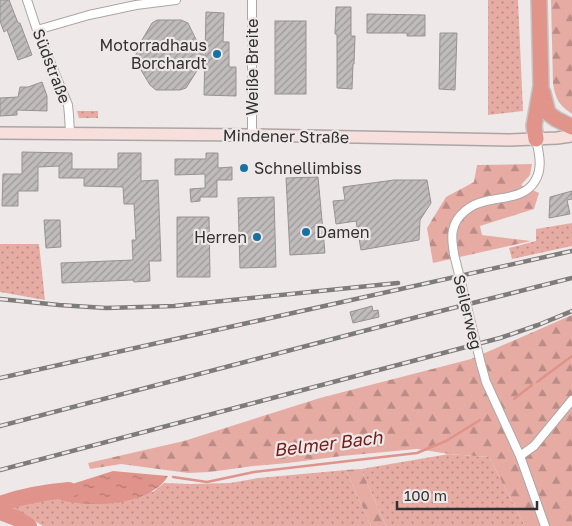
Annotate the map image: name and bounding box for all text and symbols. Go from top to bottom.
street label: Weiße Breite [242,19,262,115]
street label: Südstraße [29,26,75,106]
place label: Motorradhaus Borchardt [99,35,207,73]
marker: Motorradhaus Borchardt [211,48,223,60]
street label: Mindener Straße [223,125,349,147]
place label: Schnellimbiss [254,158,362,178]
marker: Schnellimbiss [238,162,250,174]
place label: Damen [316,222,370,242]
marker: Damen [300,226,312,238]
place label: Herren [194,227,247,247]
marker: Herren [251,231,263,243]
street label: Seilerweg [449,272,487,352]
water label: Belmer Bach [272,425,384,461]
scale bar [397,478,537,510]
text: 100 m [404,486,447,504]

